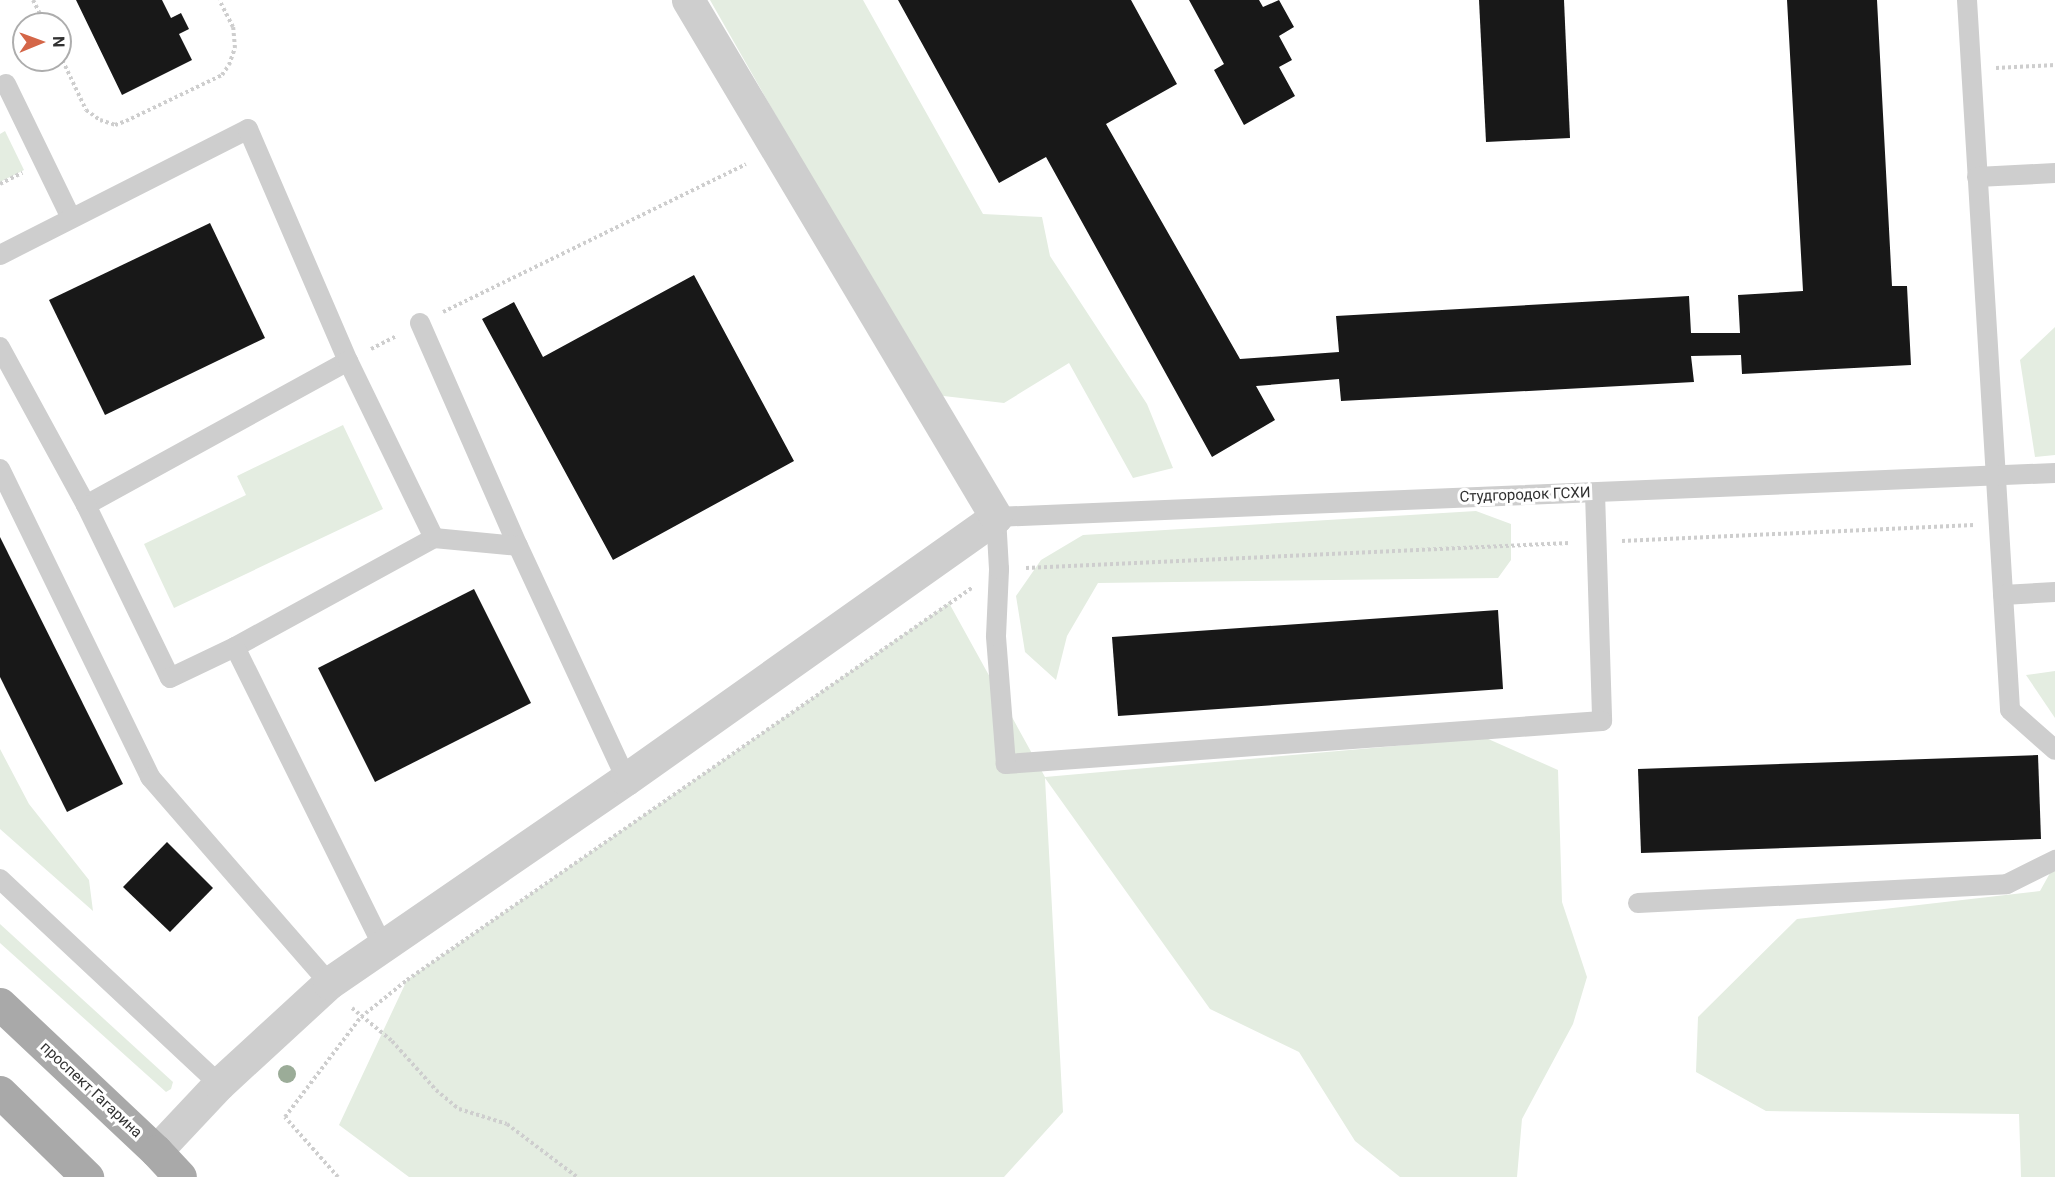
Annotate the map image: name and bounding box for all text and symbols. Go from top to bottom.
north arrow [12,12,72,72]
text: N [49,36,68,48]
street label: Студгородок ГСХИ [1459,484,1591,506]
street label: проспект Гагарина [36,1038,146,1142]

